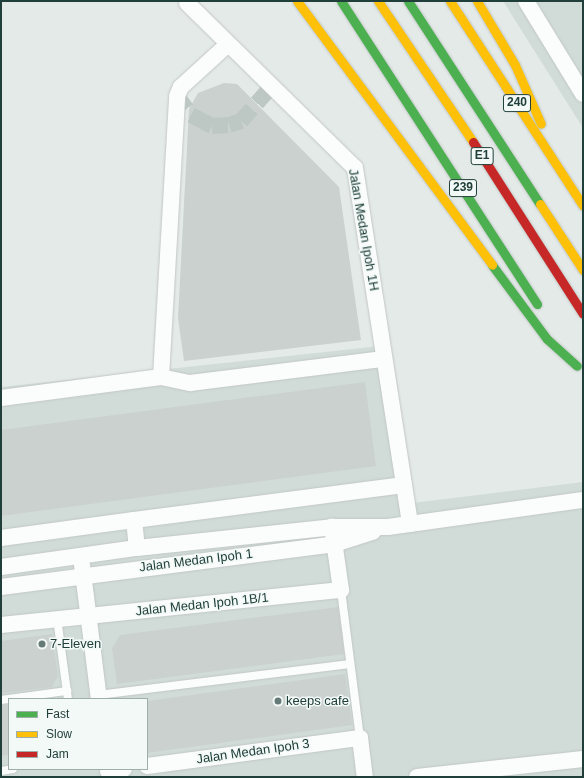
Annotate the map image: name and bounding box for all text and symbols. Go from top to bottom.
road number: 240 [502,93,532,113]
road number: E1 [470,146,494,166]
street label: Jalan Medan Ipoh 1H [345,168,381,292]
road number: 239 [448,178,478,198]
street label: Jalan Medan Ipoh 1 [138,546,254,576]
street label: Jalan Medan Ipoh 1B/1 [135,590,269,620]
place label: 7-Eleven [50,636,101,652]
marker: 7-Eleven [37,639,47,649]
place label: keeps cafe [286,693,349,709]
marker: keeps cafe [273,696,283,706]
legend [8,698,148,770]
text: Fast [46,707,69,721]
text: Slow [46,727,72,741]
street label: Jalan Medan Ipoh 3 [195,736,311,768]
text: Jam [46,747,69,761]

